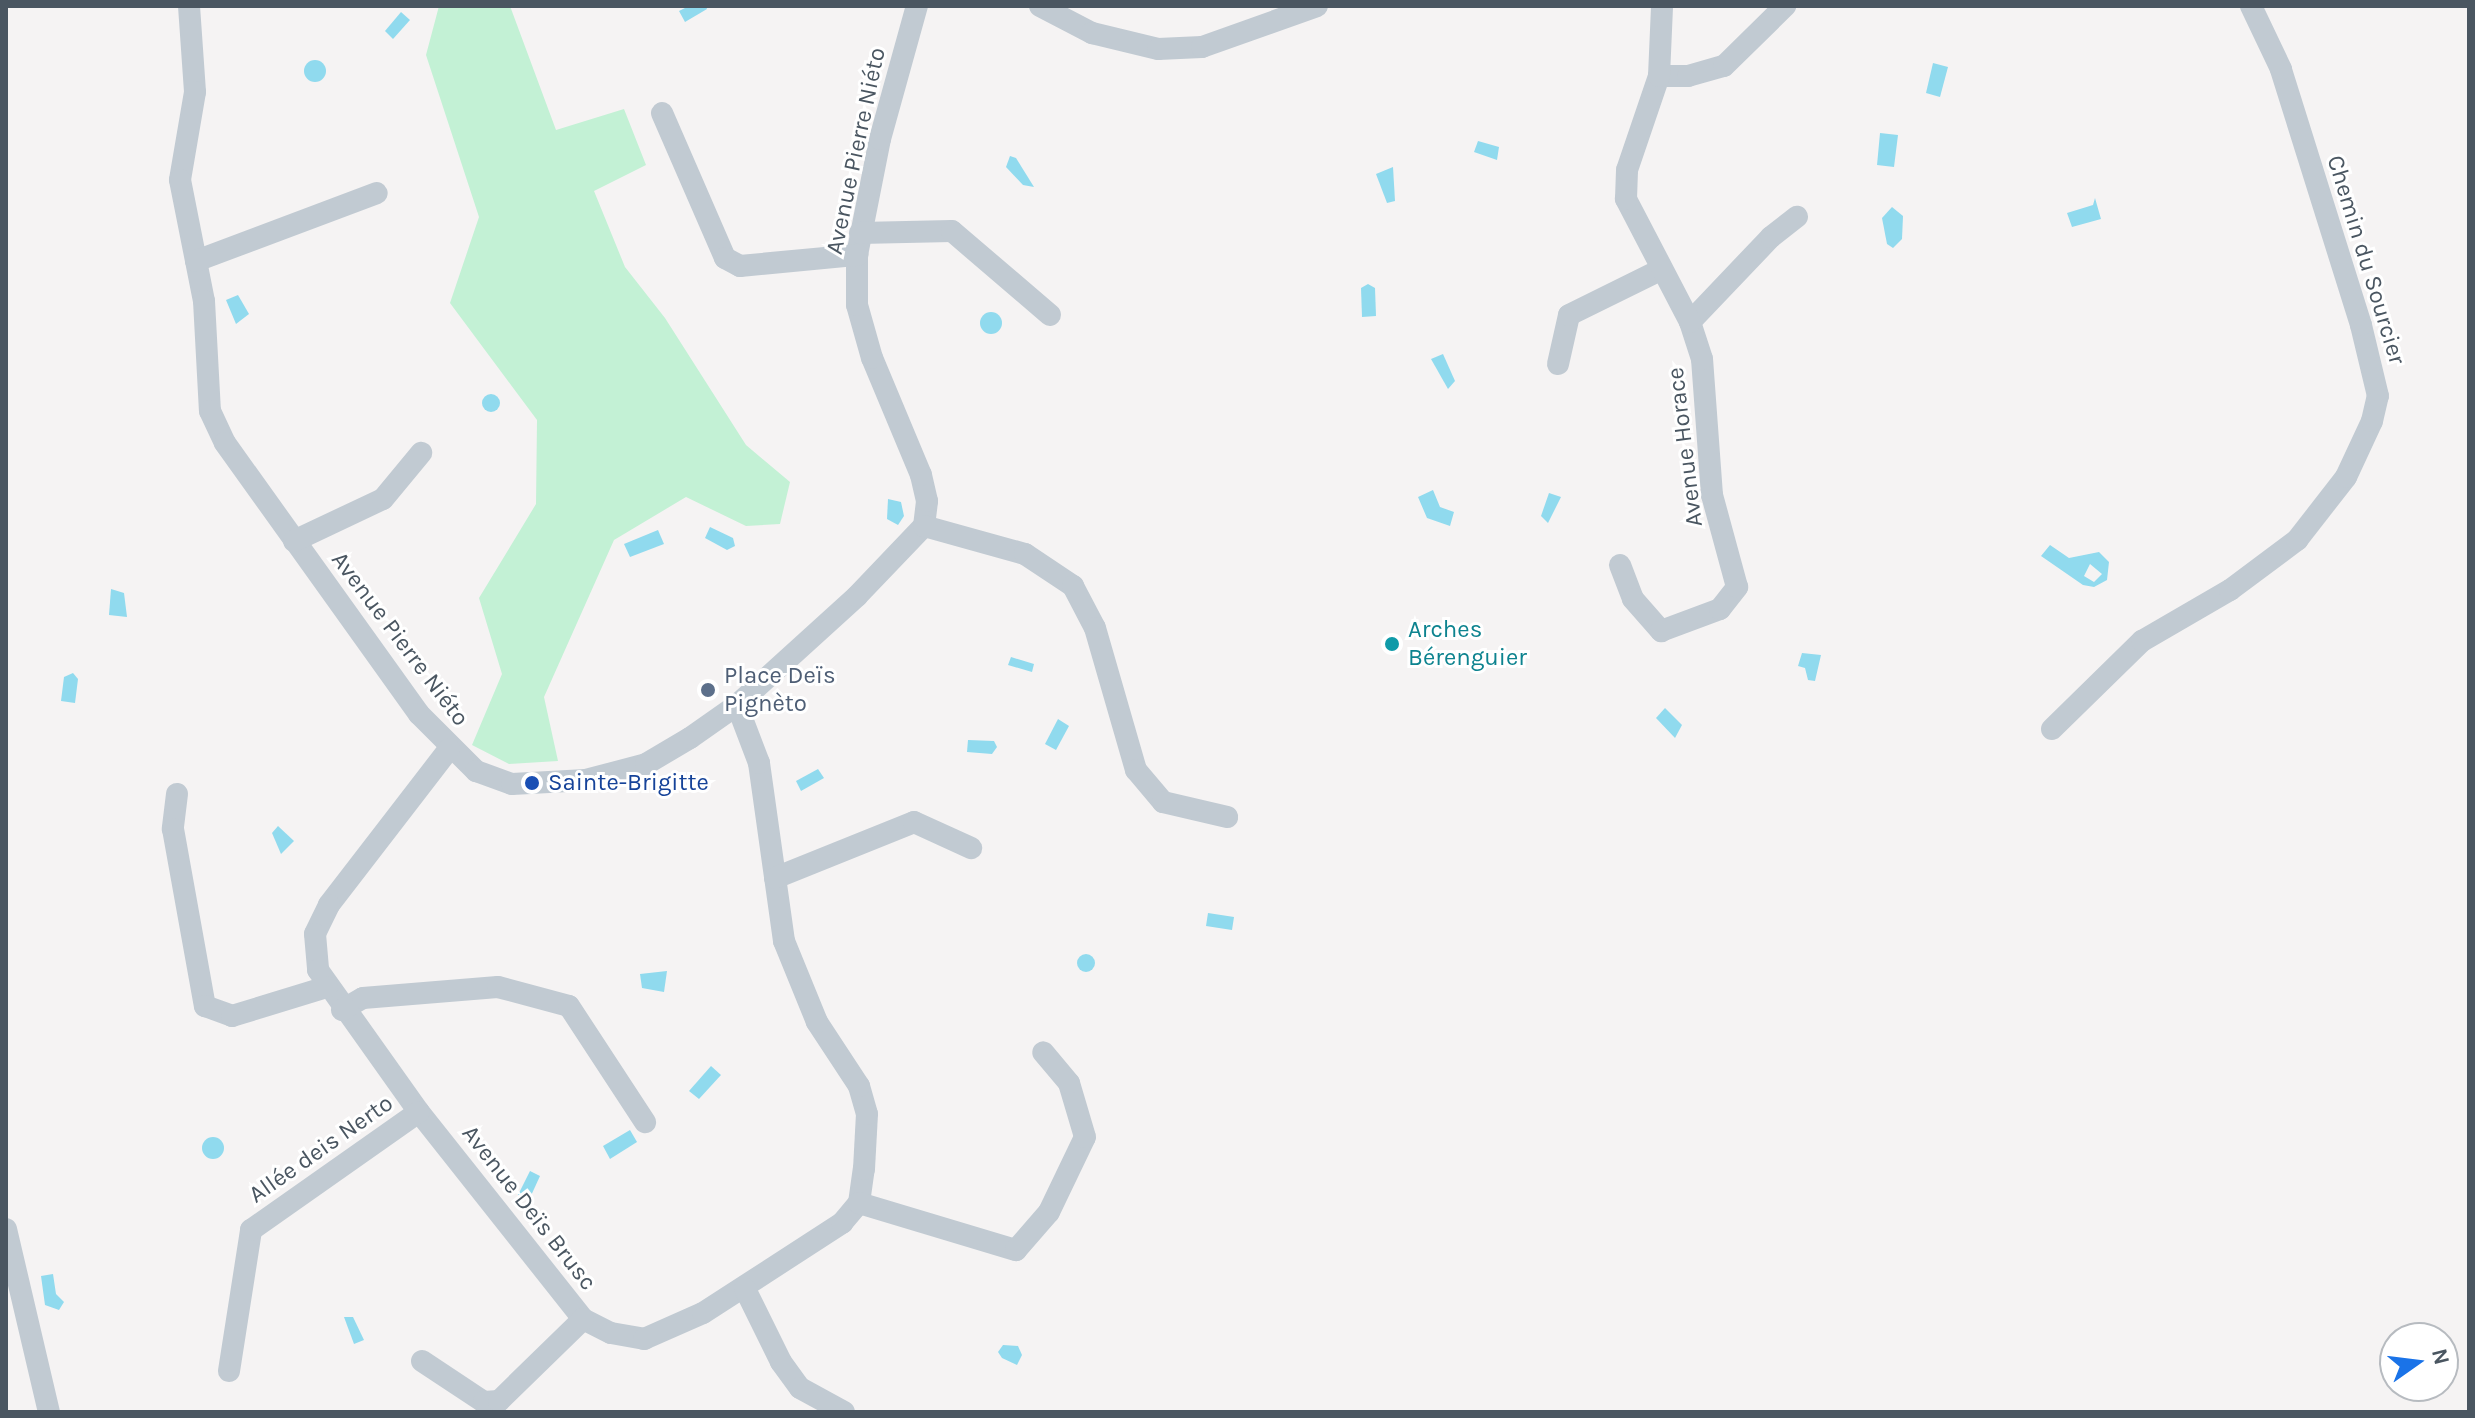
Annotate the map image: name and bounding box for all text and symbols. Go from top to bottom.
street label: Avenue Pierre Niéto [820,45,892,257]
street label: Chemin du Sourcier [2320,152,2412,368]
street label: Avenue Horace [1661,366,1709,528]
street label: Avenue Pierre Niéto [325,546,475,732]
place label: Arches Bérenguier [1408,616,1527,672]
marker: Arches Bérenguier [1383,635,1401,653]
place label: Place Deïs Pignèto [724,662,836,718]
marker: Place Deïs Pignèto [699,681,717,699]
place label: Sainte-Brigitte [548,769,709,797]
marker: Sainte-Brigitte [523,774,541,792]
street label: Allée deis Nerto [243,1089,399,1209]
street label: Avenue Deïs Brusc [456,1120,602,1296]
north arrow [2379,1322,2459,1402]
text: N [2426,1346,2455,1367]

